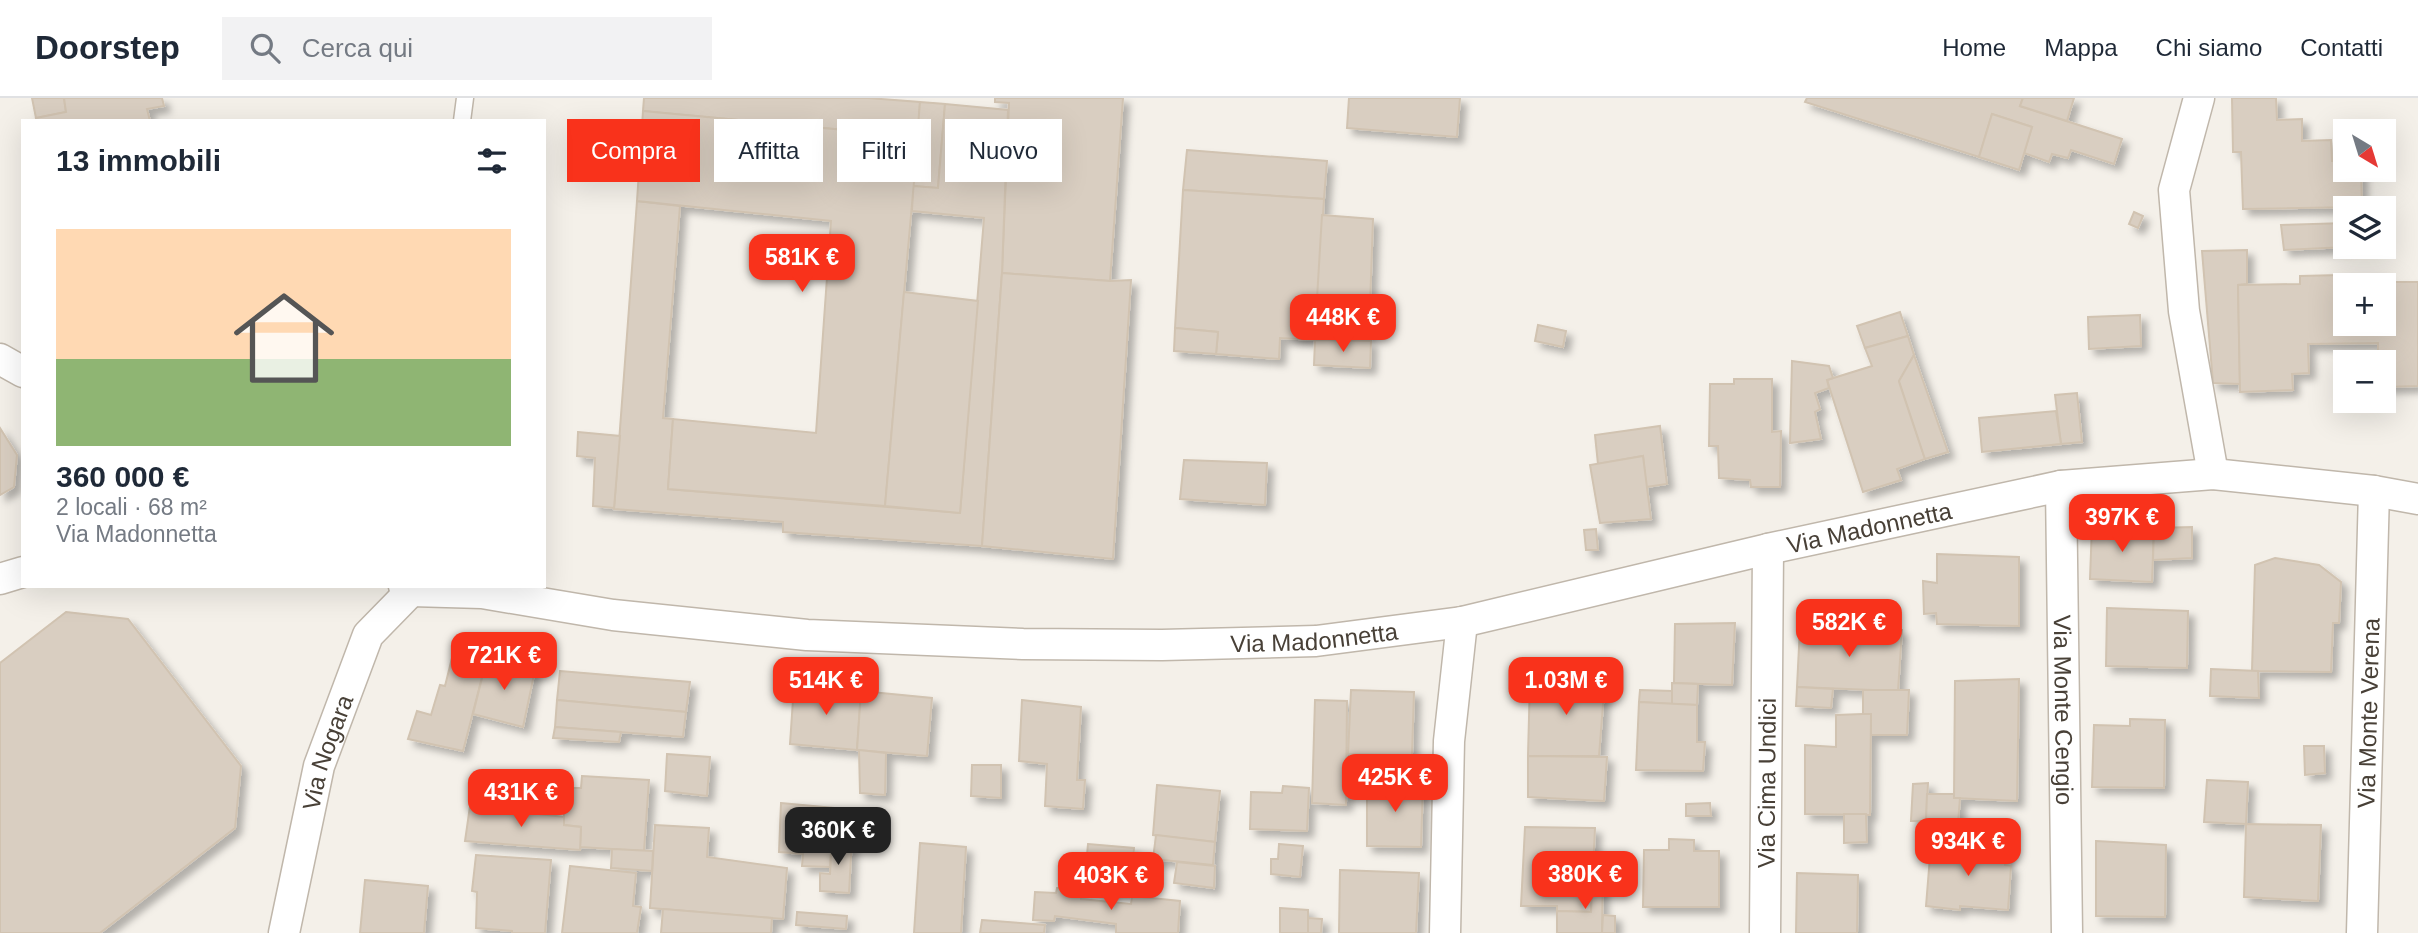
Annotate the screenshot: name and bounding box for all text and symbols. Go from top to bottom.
search box [222,17,712,80]
text: Doorstep [35,29,180,66]
icon: search [246,29,284,67]
text: Cerca qui [302,33,413,63]
text: Home [1942,34,2006,61]
text: Mappa [2044,34,2118,61]
text: Chi siamo [2156,34,2262,61]
text: Contatti [2300,34,2383,61]
chip: Compra [567,119,700,182]
chip: Affitta [714,119,823,182]
chip: Filtri [837,119,931,182]
chip: Nuovo [945,119,1062,182]
north arrow [2333,119,2396,182]
map controls [2333,119,2396,413]
icon: filters [473,142,511,180]
text: 13 immobili [56,144,221,177]
button: layers [2333,196,2396,259]
pin: 581K € [745,234,859,294]
text: 581K € [765,244,839,270]
button: + [2333,273,2396,336]
icon: home [221,275,347,401]
pin: 448K € [1286,294,1400,354]
text: 448K € [1306,304,1380,330]
button: − [2333,350,2396,413]
text: 360 000 € [56,460,189,493]
text: 2 locali · 68 m² [56,494,207,520]
pin: 397K € [2065,494,2179,554]
street label: Via Madonnetta [1784,496,1955,558]
text: 397K € [2085,504,2159,530]
text: Via Madonnetta [56,521,217,547]
pin: 582K € [1792,600,1906,659]
text: 582K € [1812,609,1886,635]
street label: Via Monte Cengio [2049,615,2079,805]
street label: Via Madonnetta [1230,617,1400,657]
street label: Via Monte Verena [2352,617,2384,809]
pin: 721K € [447,632,561,692]
text: 721K € [467,642,541,668]
pin: 514K € [769,658,883,717]
pin: 1.03M € [1501,658,1631,717]
text: 514K € [789,667,863,693]
text: 1.03M € [1524,667,1608,693]
street label: Via Nogara [297,690,358,812]
street label: Via Cima Undici [1752,698,1780,868]
pin: 425K € [1338,754,1452,814]
text: 425K € [1358,764,1432,790]
pin: 431K € [464,770,578,829]
text: 431K € [484,779,558,805]
pin: 360K € [781,808,895,867]
text: 360K € [801,817,875,843]
pin: 934K € [1911,818,2025,878]
text: 934K € [1931,828,2005,854]
pin: 403K € [1054,852,1168,912]
pin: 380K € [1528,852,1642,911]
text: 380K € [1548,861,1622,887]
text: 403K € [1074,862,1148,888]

